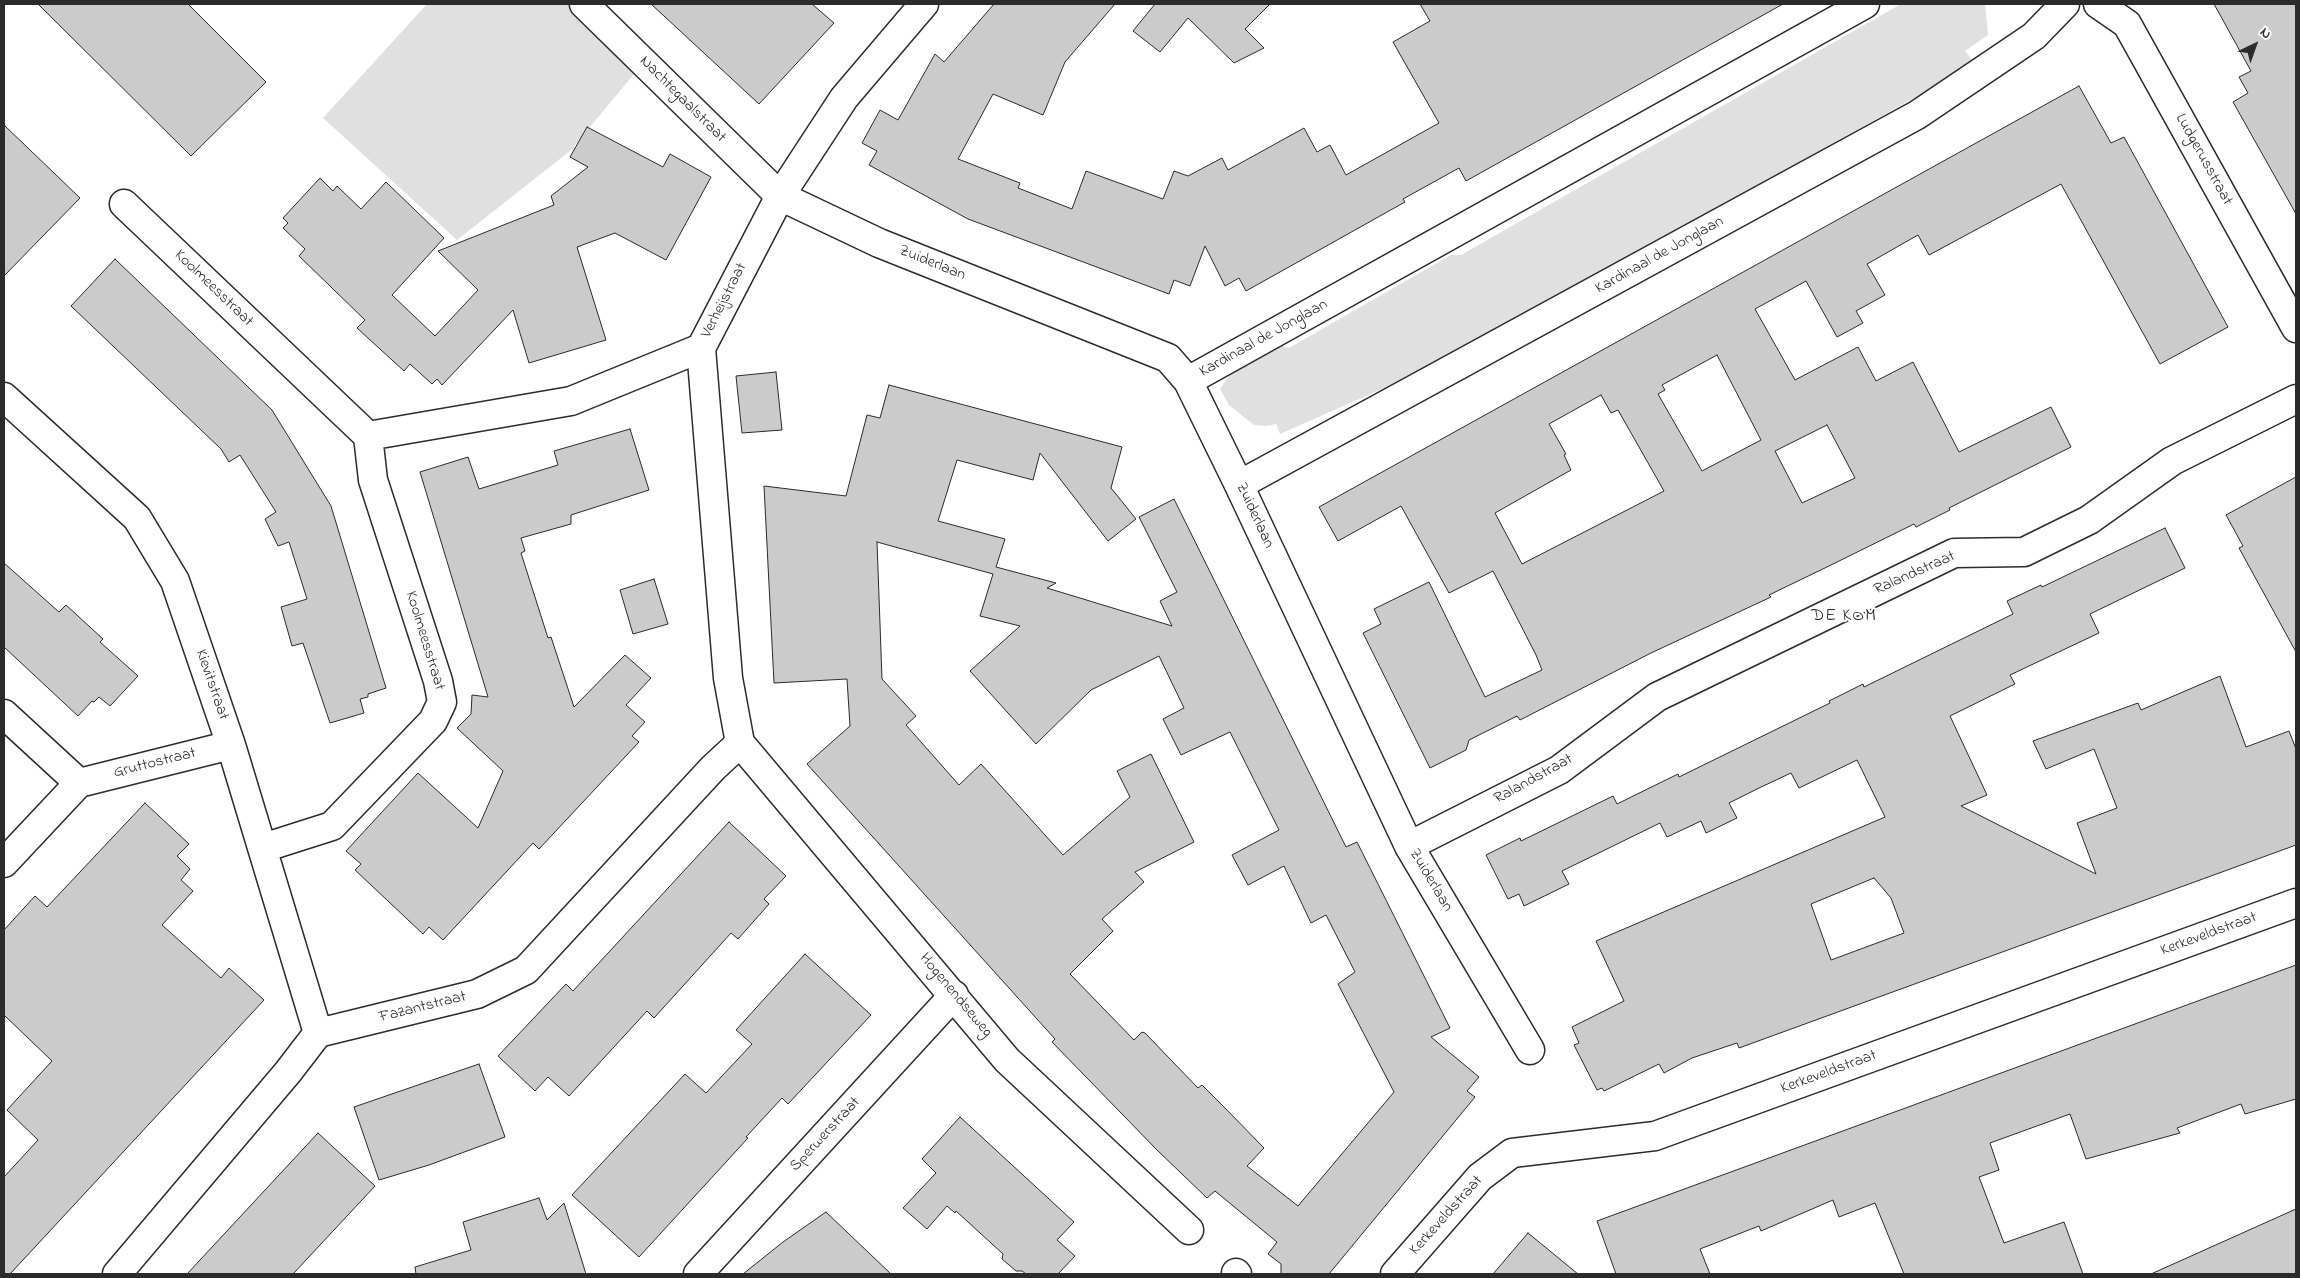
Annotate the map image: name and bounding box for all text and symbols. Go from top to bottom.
north arrow [2230,20,2280,70]
text: N [2255,23,2276,44]
street label: Nachtegaalstraat [635,53,729,147]
street label: Ludgerusstraat [2170,111,2236,209]
street label: Kardinaal de Jonglaan [1593,213,1727,299]
street label: Zuiderlaan [896,242,968,286]
street label: Koolmeesstraat [169,246,257,332]
street label: Verheijstraat [698,260,752,342]
street label: Kardinaal de Jonglaan [1197,296,1331,382]
street label: Zuiderlaan [1230,480,1278,552]
street label: Ralandstraat [1871,548,1959,600]
street label: Koolmeesstraat [400,589,448,693]
district label: DE KOM [1810,606,1878,628]
street label: Kievitstraat [190,647,232,723]
street label: Gruttostraat [112,744,198,784]
street label: Ralandstraat [1491,751,1577,809]
street label: Zuiderlaan [1404,846,1456,916]
street label: Kerkeveldstraat [2158,909,2260,961]
street label: Hogenendseweg [914,950,996,1042]
street label: Fazantstraat [378,988,468,1028]
street label: Kerkeveldstraat [1778,1047,1880,1099]
street label: Sperwerstraat [787,1094,865,1176]
street label: Kerkeveldstraat [1406,1172,1488,1260]

